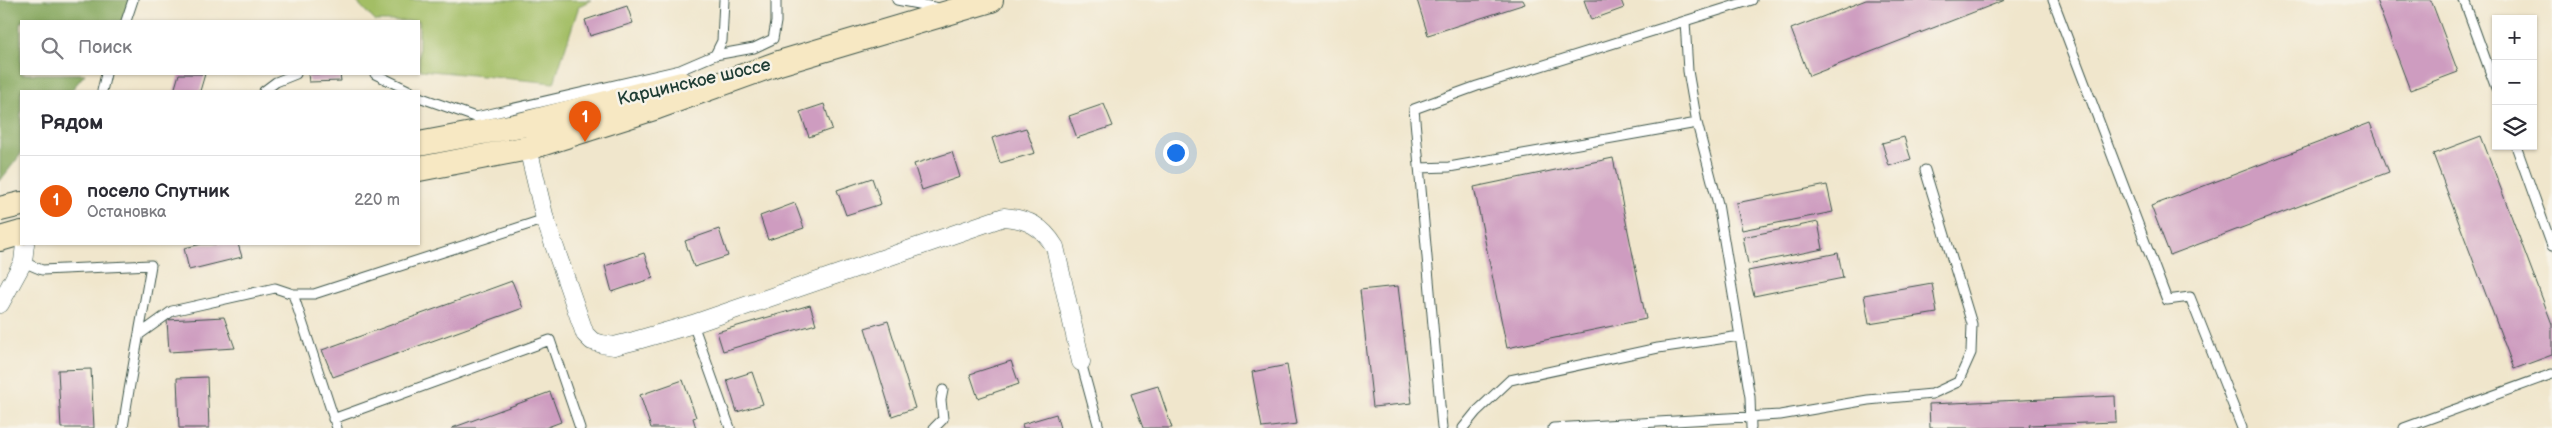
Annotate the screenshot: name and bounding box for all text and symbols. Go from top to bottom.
map controls [2492,15,2537,150]
button: + [2492,15,2537,60]
search box [20,20,420,75]
icon: search [38,34,66,62]
text: Поиск [78,36,132,59]
street label: Карцинское шоссе [615,54,773,110]
button: − [2492,60,2537,105]
pin: 1 [569,101,601,142]
button: layers [2492,105,2537,150]
text: Рядом [40,110,103,135]
your location [1163,140,1189,166]
text: посело Спутник [87,180,229,203]
text: 1 [53,191,59,210]
text: 220 m [354,191,400,210]
text: Остановка [87,203,166,222]

